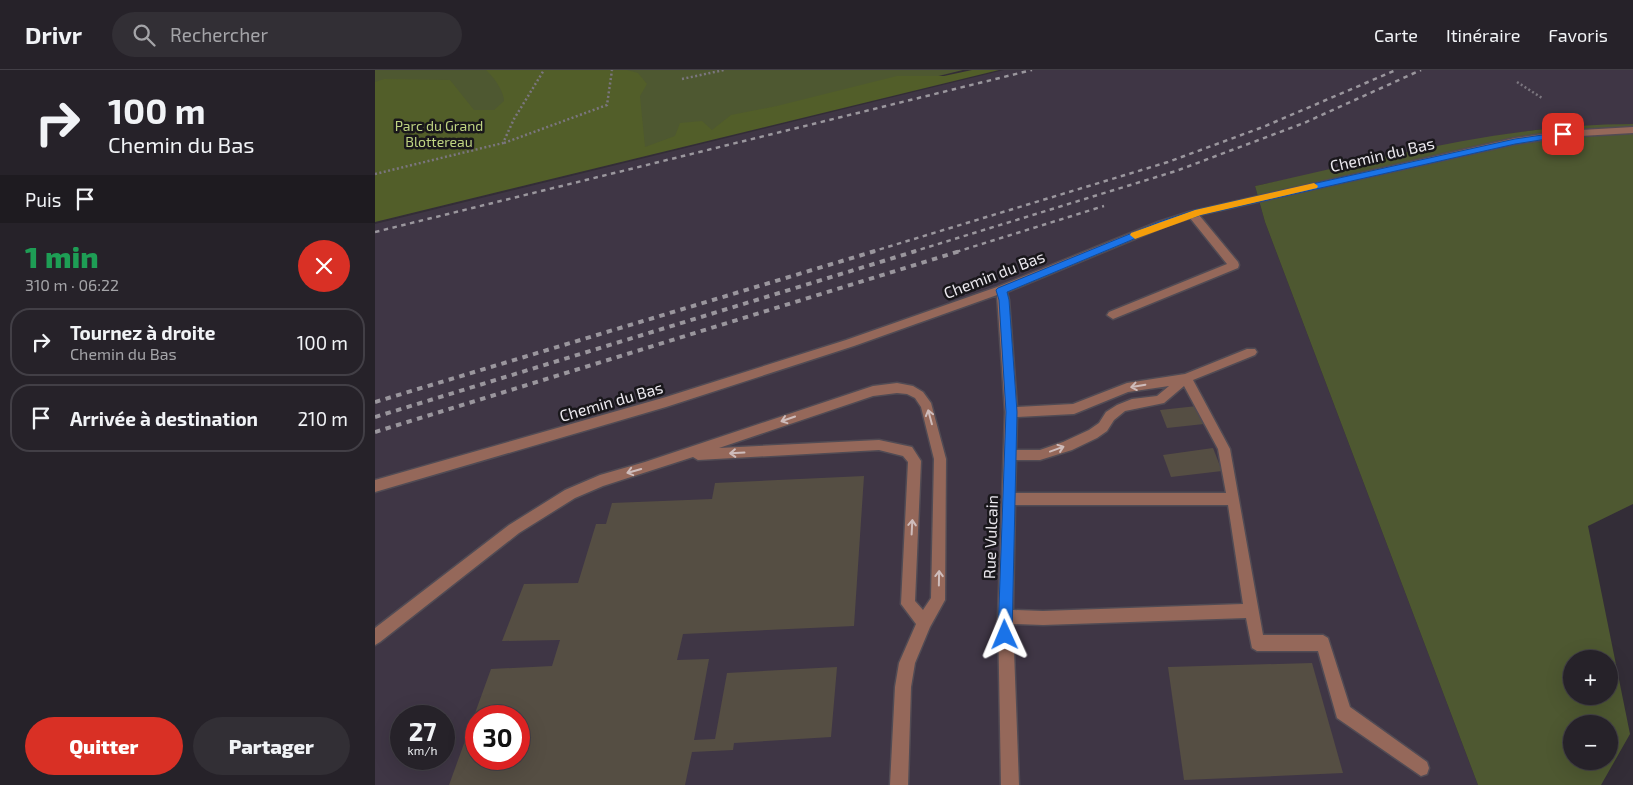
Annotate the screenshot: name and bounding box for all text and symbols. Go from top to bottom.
search box [112,12,462,57]
text: Drivr [25,20,82,49]
icon: search [130,21,158,49]
text: Rechercher [170,23,268,46]
text: Carte [1374,24,1418,46]
text: Itinéraire [1446,24,1520,46]
text: Favoris [1548,24,1608,46]
text: 100 m [108,89,206,131]
icon: right [25,90,90,155]
pin [1542,113,1584,155]
park label: Parc du Grand Blottereau [395,117,483,150]
icon: arrive [1549,120,1577,148]
text: Chemin du Bas [108,131,255,157]
street label: Chemin du Bas [1328,133,1436,175]
icon: arrive [71,185,99,213]
text: Puis [25,188,61,211]
text: 1 min [25,238,99,274]
button: close [298,240,350,292]
street label: Chemin du Bas [941,246,1047,302]
text: 310 m · 06:22 [25,275,119,294]
text: Tournez à droite [70,321,216,344]
icon: right [27,328,55,356]
text: 100 m [297,331,348,354]
text: Chemin du Bas [70,344,177,363]
street label: Chemin du Bas [557,377,665,425]
one-way arrow [1131,382,1147,392]
icon: arrive [27,404,55,432]
text: Arrivée à destination [70,407,258,430]
text: 210 m [297,407,348,430]
one-way arrow [925,409,935,425]
one-way arrow [780,415,796,425]
one-way arrow [1049,444,1065,453]
one-way arrow [729,448,745,457]
one-way arrow [627,467,643,477]
street label: Rue Vulcain [979,495,1001,579]
one-way arrow [907,519,916,535]
one-way arrow [934,570,944,586]
position arrow [978,608,1030,660]
map controls [1563,650,1618,770]
button: + [1563,650,1618,705]
speed limit sign: 30 [465,705,530,770]
button: − [1563,715,1618,770]
text: 27 [409,716,436,746]
button: Quitter [25,717,183,775]
button: Partager [193,717,350,775]
text: km/h [408,743,437,757]

